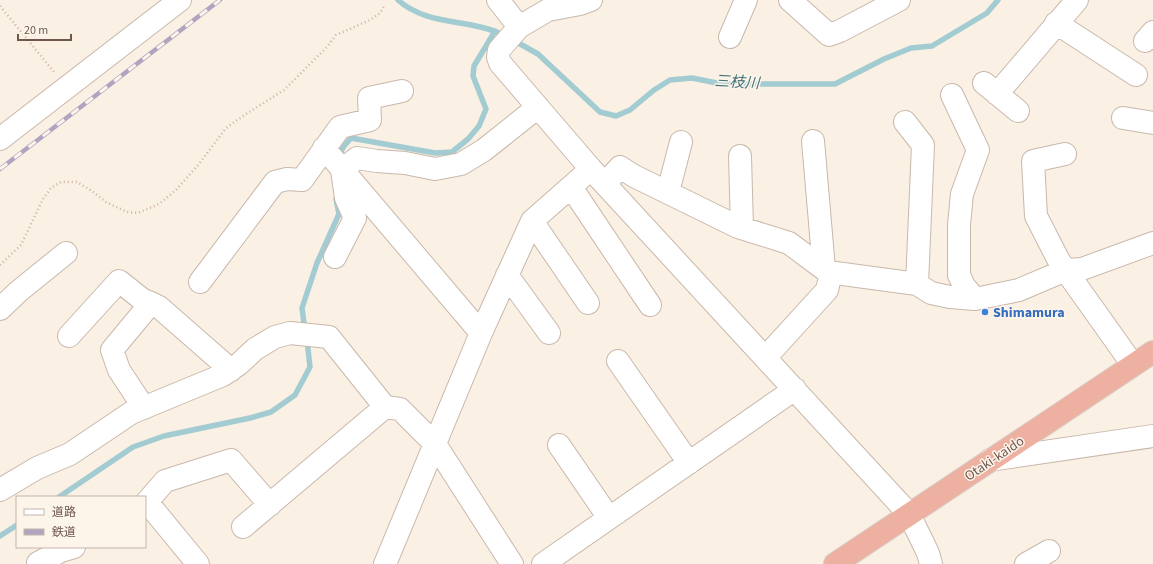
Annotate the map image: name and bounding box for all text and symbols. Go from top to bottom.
scale bar [18,16,71,42]
text: 20 m [24,22,48,39]
water label: 三枝川 [714,71,762,94]
place label: Shimamura [993,303,1065,323]
marker: Shimamura [980,307,990,317]
street label: Otaki-kaido [961,431,1028,486]
legend [16,496,146,548]
text: 道路 [52,504,76,521]
text: 鉄道 [52,524,76,541]

